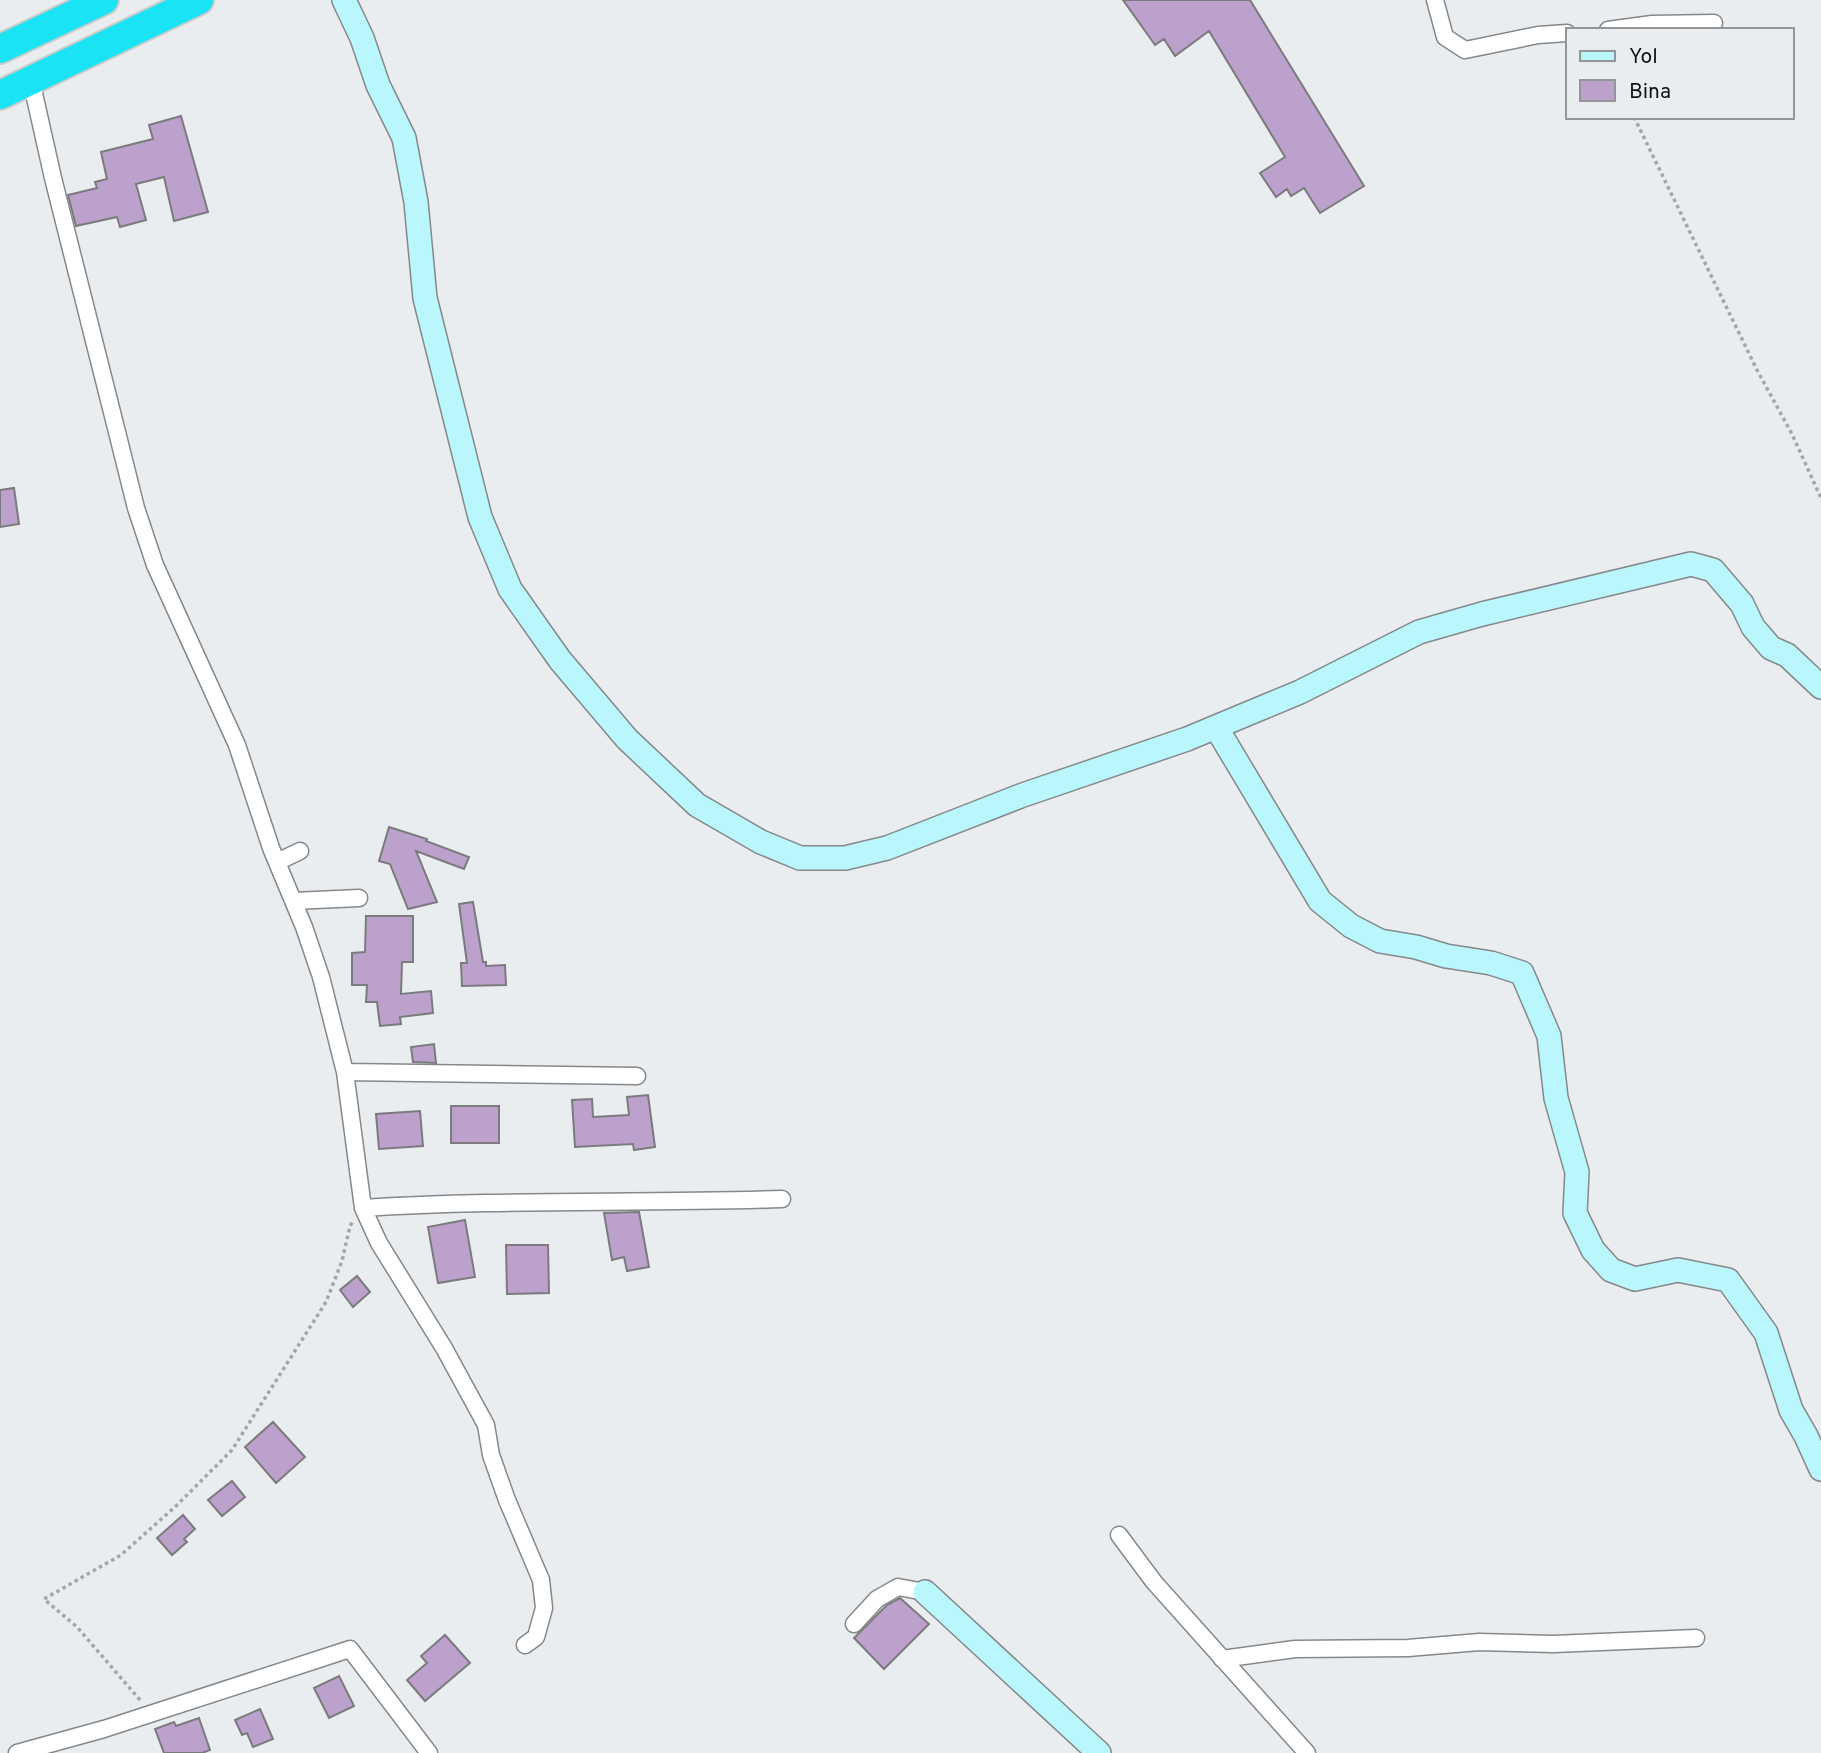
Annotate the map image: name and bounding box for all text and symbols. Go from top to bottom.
legend [1566,28,1793,119]
text: Yol [1629,44,1658,71]
text: Bina [1629,79,1671,106]

